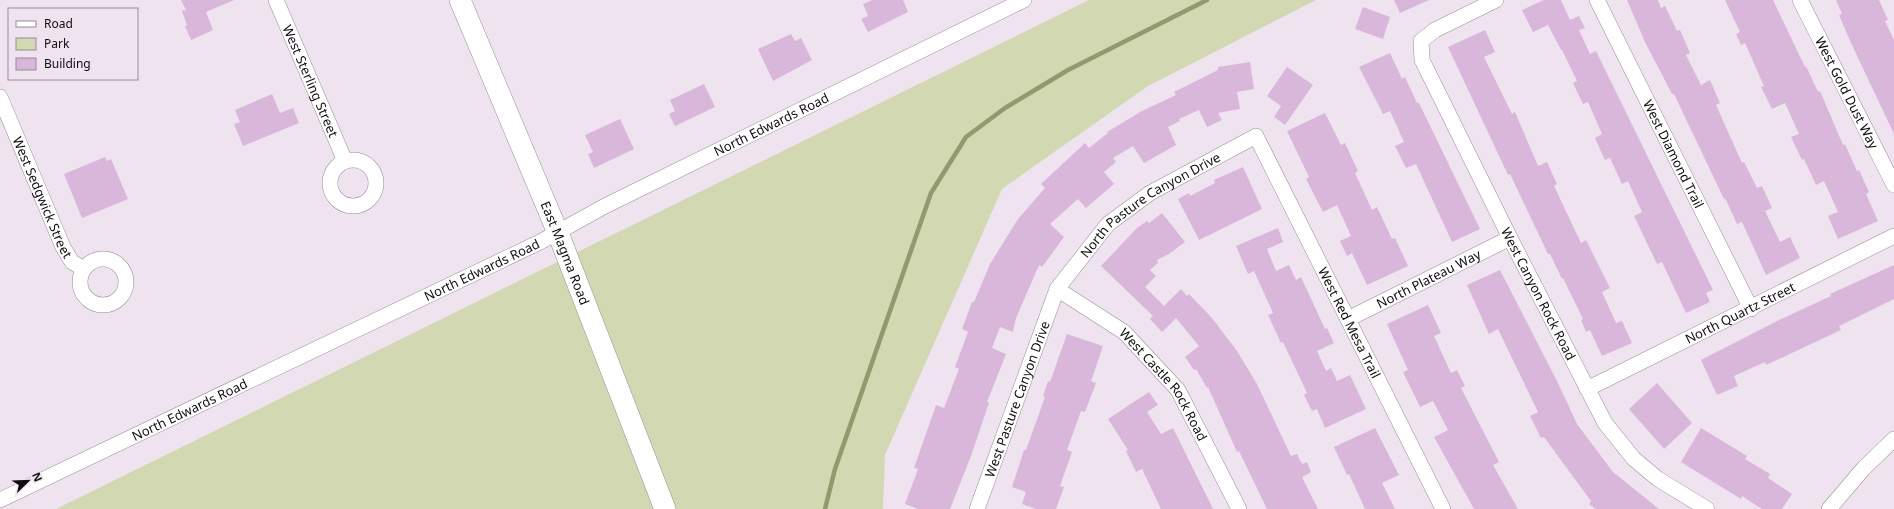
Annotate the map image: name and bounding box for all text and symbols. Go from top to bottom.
legend [8,8,138,80]
text: Road [44,15,73,32]
street label: West Sterling Street [279,22,343,140]
street label: West Gold Dust Way [1811,34,1883,152]
text: Park [44,35,70,52]
text: Building [44,55,91,72]
street label: North Edwards Road [711,88,832,160]
street label: West Diamond Trail [1639,97,1708,211]
street label: West Sedgwick Street [9,134,77,262]
street label: North Pasture Canyon Drive [1076,148,1223,261]
street label: East Magma Road [537,198,594,307]
street label: West Canyon Rock Road [1497,224,1580,363]
street label: North Edwards Road [421,235,543,305]
street label: North Plateau Way [1373,245,1484,312]
street label: West Red Mesa Trail [1314,264,1385,381]
street label: North Quartz Street [1682,278,1798,348]
street label: West Pasture Canyon Drive [980,318,1054,480]
street label: West Castle Rock Road [1116,324,1212,444]
street label: North Edwards Road [129,374,250,445]
north arrow [8,461,48,501]
text: N [29,470,46,484]

